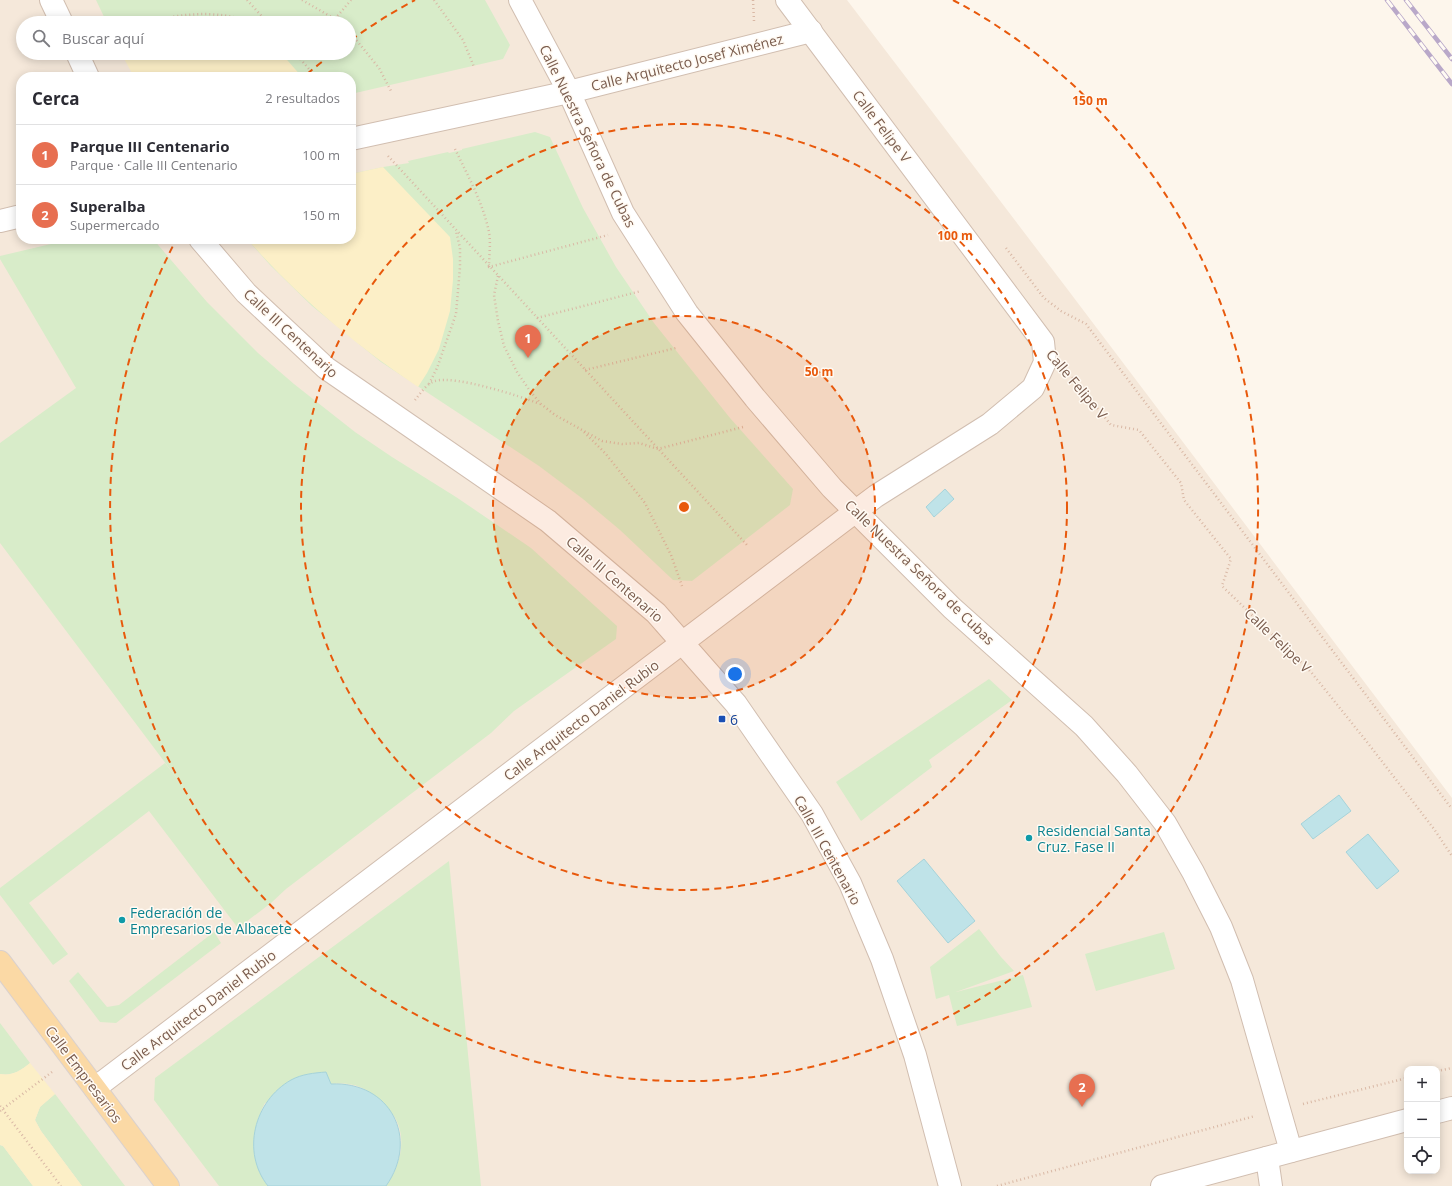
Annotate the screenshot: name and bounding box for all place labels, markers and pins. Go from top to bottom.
pin: 1 [515,325,541,358]
centre of rings [677,500,691,514]
place label: 6 [730,710,738,729]
marker: 6 [717,714,727,724]
place label: Residencial Santa Cruz. Fase II [1037,821,1151,856]
marker: Residencial Santa Cruz. Fase II [1024,833,1034,843]
place label: Federación de Empresarios de Albacete [130,903,292,938]
marker: Federación de Empresarios de Albacete [117,915,127,925]
pin: 2 [1069,1074,1095,1107]

